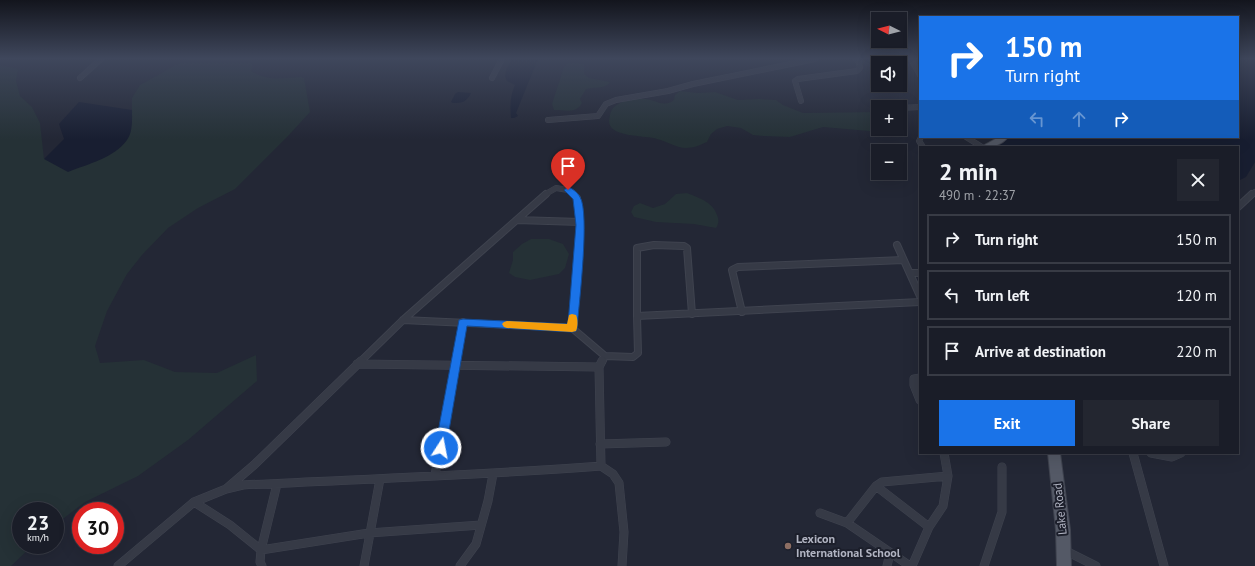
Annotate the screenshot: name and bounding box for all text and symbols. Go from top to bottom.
north arrow [871,12,907,48]
map controls [871,12,907,180]
text: 150 m [1005,28,1082,65]
icon: right [939,32,991,84]
button: sound [871,56,907,92]
text: Turn right [1005,64,1080,87]
button: + [871,100,907,136]
icon: left [1026,108,1048,130]
icon: ahead [1068,108,1090,130]
icon: right [1110,108,1132,130]
button: − [871,144,907,180]
pin [551,149,585,190]
icon: arrive [557,155,579,177]
text: 2 min [939,156,998,187]
button: close [1177,159,1219,201]
text: 490 m · 22:37 [939,187,1016,204]
icon: right [941,228,963,250]
text: Turn right [975,230,1038,249]
text: 150 m [1176,230,1217,249]
icon: left [941,284,963,306]
text: Turn left [975,286,1029,305]
text: 120 m [1176,286,1217,305]
icon: arrive [941,340,963,362]
text: Arrive at destination [975,342,1106,361]
text: 220 m [1176,342,1217,361]
button: Exit [939,400,1075,446]
button: Share [1083,400,1219,446]
position arrow [420,427,462,469]
street label: Lake Road [1049,482,1070,536]
speed limit sign: 30 [72,502,124,554]
text: 23 [27,510,49,536]
text: km/h [27,531,49,544]
place label: Lexicon International School [796,531,901,560]
marker: Lexicon International School [783,541,793,551]

